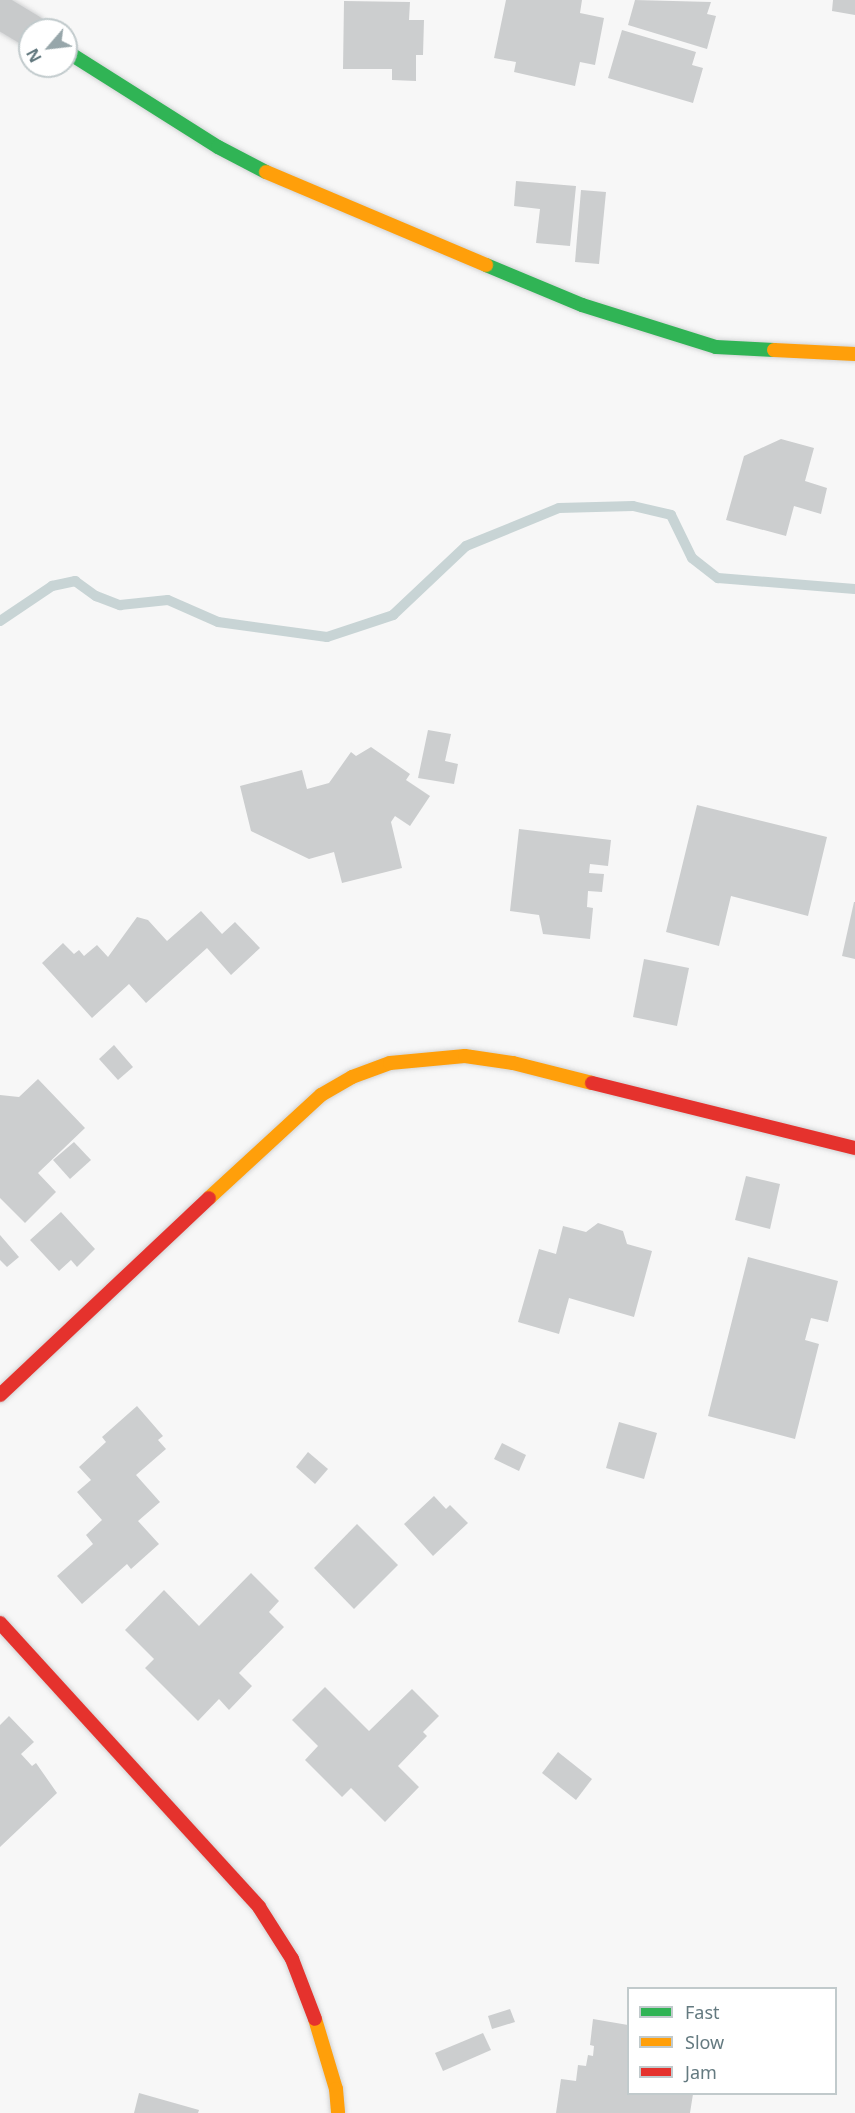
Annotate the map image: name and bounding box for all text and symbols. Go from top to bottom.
north arrow [18,18,78,78]
text: N [21,45,47,66]
legend [627,1987,837,2095]
text: Fast [685,2000,720,2024]
text: Slow [685,2030,724,2054]
text: Jam [685,2060,717,2084]

